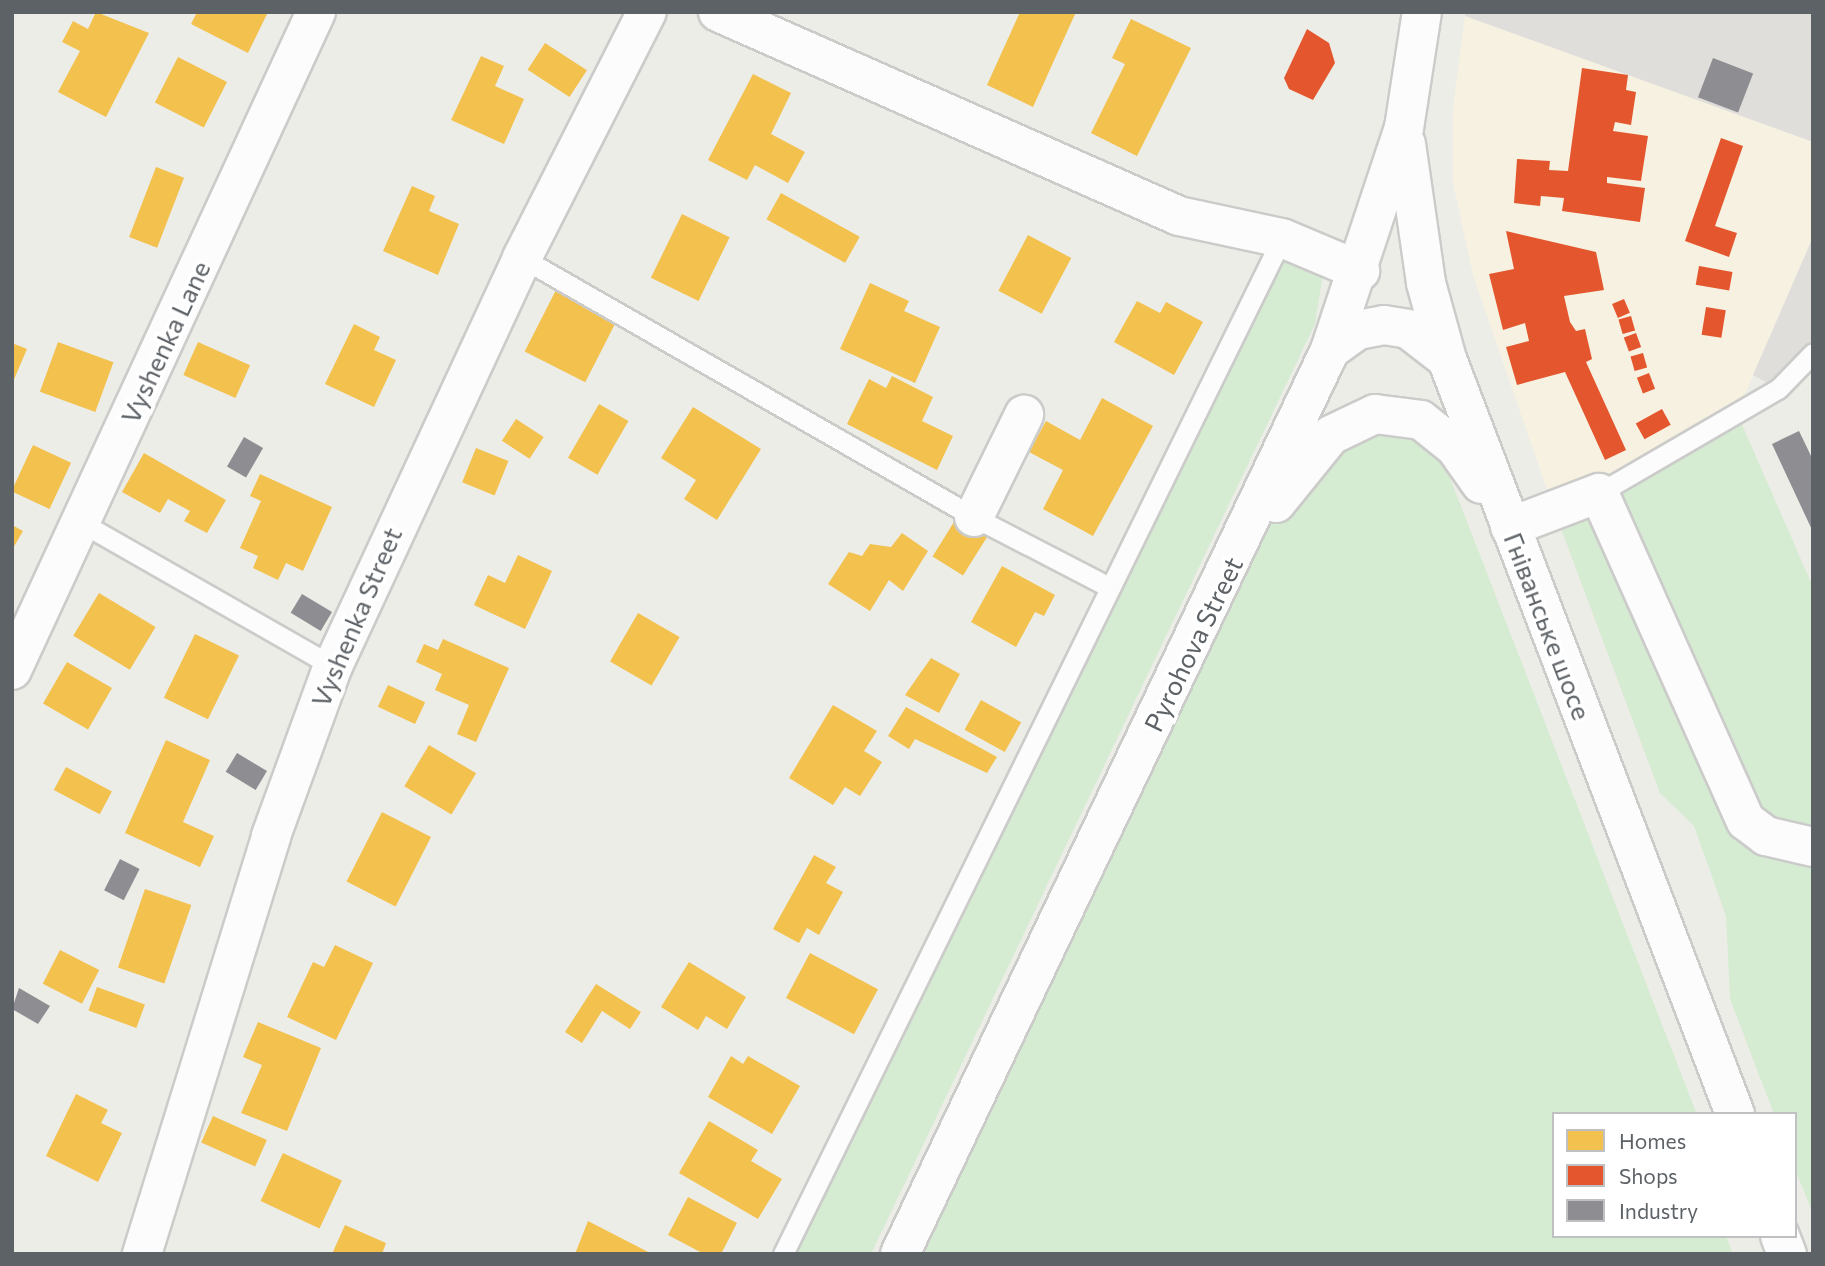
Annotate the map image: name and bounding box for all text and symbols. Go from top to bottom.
street label: Vyshenka Lane [114,256,216,428]
street label: Vyshenka Street [304,523,408,711]
street label: Гніванське шосе [1498,528,1598,724]
street label: Pyrohova Street [1137,552,1249,736]
legend [1552,1112,1797,1238]
text: Homes [1619,1128,1686,1153]
text: Shops [1619,1163,1678,1188]
text: Industry [1619,1198,1698,1223]

